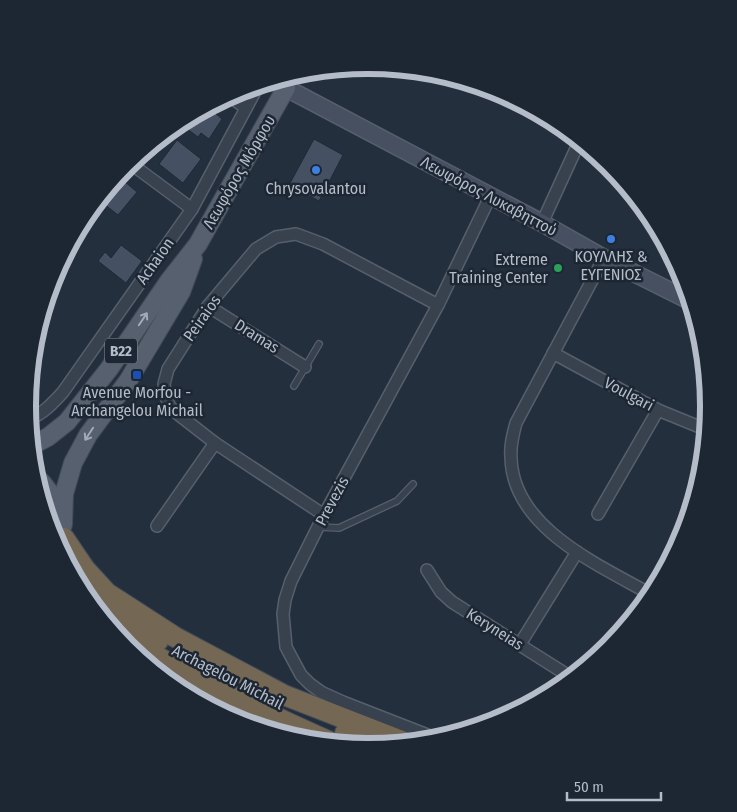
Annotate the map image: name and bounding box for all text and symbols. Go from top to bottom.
street label: Λεωφόρος Μόρφου [199,112,279,232]
street label: Λεωφόρος Λυκαβηττού [418,152,560,240]
marker: Chrysovalantou [310,164,322,176]
place label: Chrysovalantou [266,179,366,198]
marker: ΚΟΥΛΛΗΣ & ΕΥΓΕΝΙΟΣ [605,233,617,245]
street label: Achaion [132,234,178,288]
place label: ΚΟΥΛΛΗΣ & ΕΥΓΕΝΙΟΣ [574,247,648,284]
place label: Extreme Training Center [449,250,548,287]
marker: Extreme Training Center [552,262,564,274]
street label: Peiraios [179,291,225,345]
one-way arrow [138,312,148,326]
street label: Dramas [231,315,283,357]
road number: B22 [105,338,137,364]
marker: Avenue Morfou - Archangelou Michail [131,369,143,381]
street label: Voulgari [601,373,657,415]
place label: Avenue Morfou - Archangelou Michail [71,383,203,420]
one-way arrow [84,427,94,441]
street label: Prevezis [311,473,353,529]
street label: Keryneias [463,604,527,654]
street label: Archagelou Michail [169,641,287,713]
scale bar [567,770,661,802]
text: 50 m [574,778,604,796]

